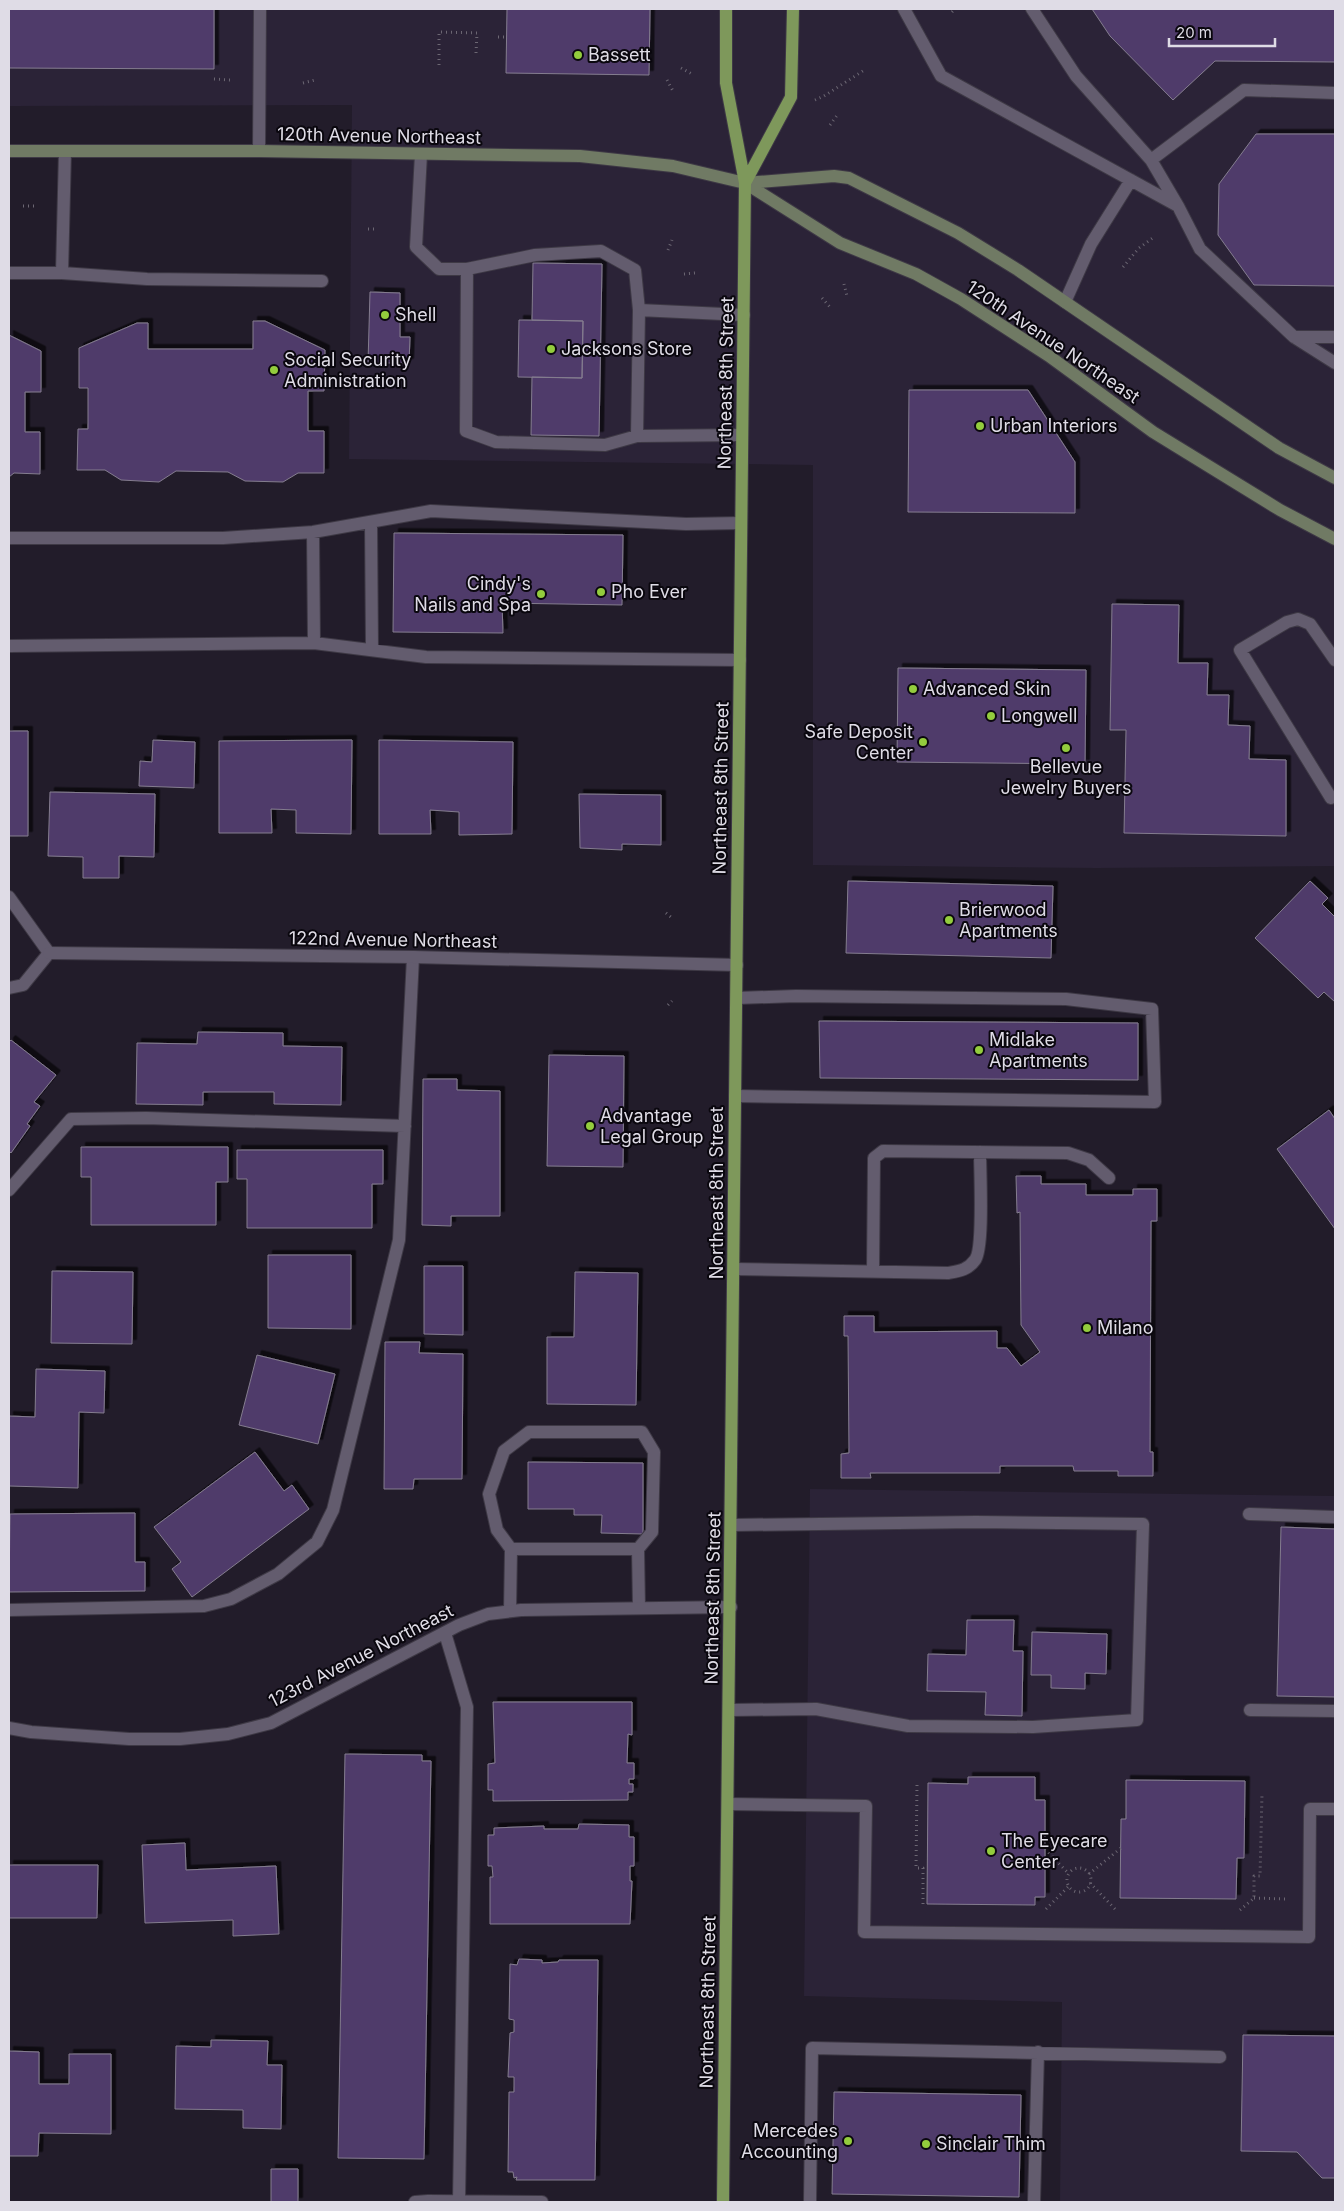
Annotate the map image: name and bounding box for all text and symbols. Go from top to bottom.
scale bar [1169,15,1275,47]
text: 20 m [1176,23,1212,42]
place label: Bassett [588,44,651,65]
marker: Bassett [572,49,584,61]
street label: 120th Avenue Northeast [277,123,481,148]
street label: 120th Avenue Northeast [963,276,1144,407]
street label: Northeast 8th Street [713,296,738,470]
place label: Shell [395,304,436,325]
marker: Shell [379,309,391,321]
place label: Jacksons Store [561,338,692,359]
marker: Jacksons Store [545,343,557,355]
place label: Social Security Administration [284,349,411,391]
marker: Social Security Administration [268,364,280,376]
place label: Urban Interiors [990,415,1118,436]
marker: Urban Interiors [974,420,986,432]
place label: Cindy's Nails and Spa [414,573,531,615]
place label: Pho Ever [611,581,687,602]
marker: Pho Ever [595,586,607,598]
marker: Cindy's Nails and Spa [535,588,547,600]
place label: Advanced Skin [923,678,1051,699]
marker: Advanced Skin [907,683,919,695]
street label: Northeast 8th Street [708,701,733,875]
place label: Longwell [1001,705,1077,726]
marker: Longwell [985,710,997,722]
place label: Safe Deposit Center [805,721,913,763]
marker: Safe Deposit Center [917,736,929,748]
marker: Bellevue Jewelry Buyers [1060,742,1072,754]
place label: Bellevue Jewelry Buyers [1001,756,1131,798]
place label: Brierwood Apartments [959,899,1058,941]
marker: Brierwood Apartments [943,914,955,926]
street label: 122nd Avenue Northeast [289,927,497,952]
place label: Midlake Apartments [989,1029,1088,1071]
marker: Midlake Apartments [973,1044,985,1056]
place label: Advantage Legal Group [600,1105,704,1147]
street label: Northeast 8th Street [706,1107,727,1279]
marker: Advantage Legal Group [584,1120,596,1132]
place label: Milano [1097,1317,1154,1338]
marker: Milano [1081,1322,1093,1334]
street label: Northeast 8th Street [700,1511,725,1685]
street label: 123rd Avenue Northeast [265,1600,457,1711]
place label: The Eyecare Center [1001,1830,1107,1872]
marker: The Eyecare Center [985,1845,997,1857]
street label: Northeast 8th Street [695,1915,720,2089]
place label: Mercedes Accounting [741,2120,838,2162]
place label: Sinclair Thim [936,2133,1046,2154]
marker: Mercedes Accounting [842,2135,854,2147]
marker: Sinclair Thim [920,2138,932,2150]

